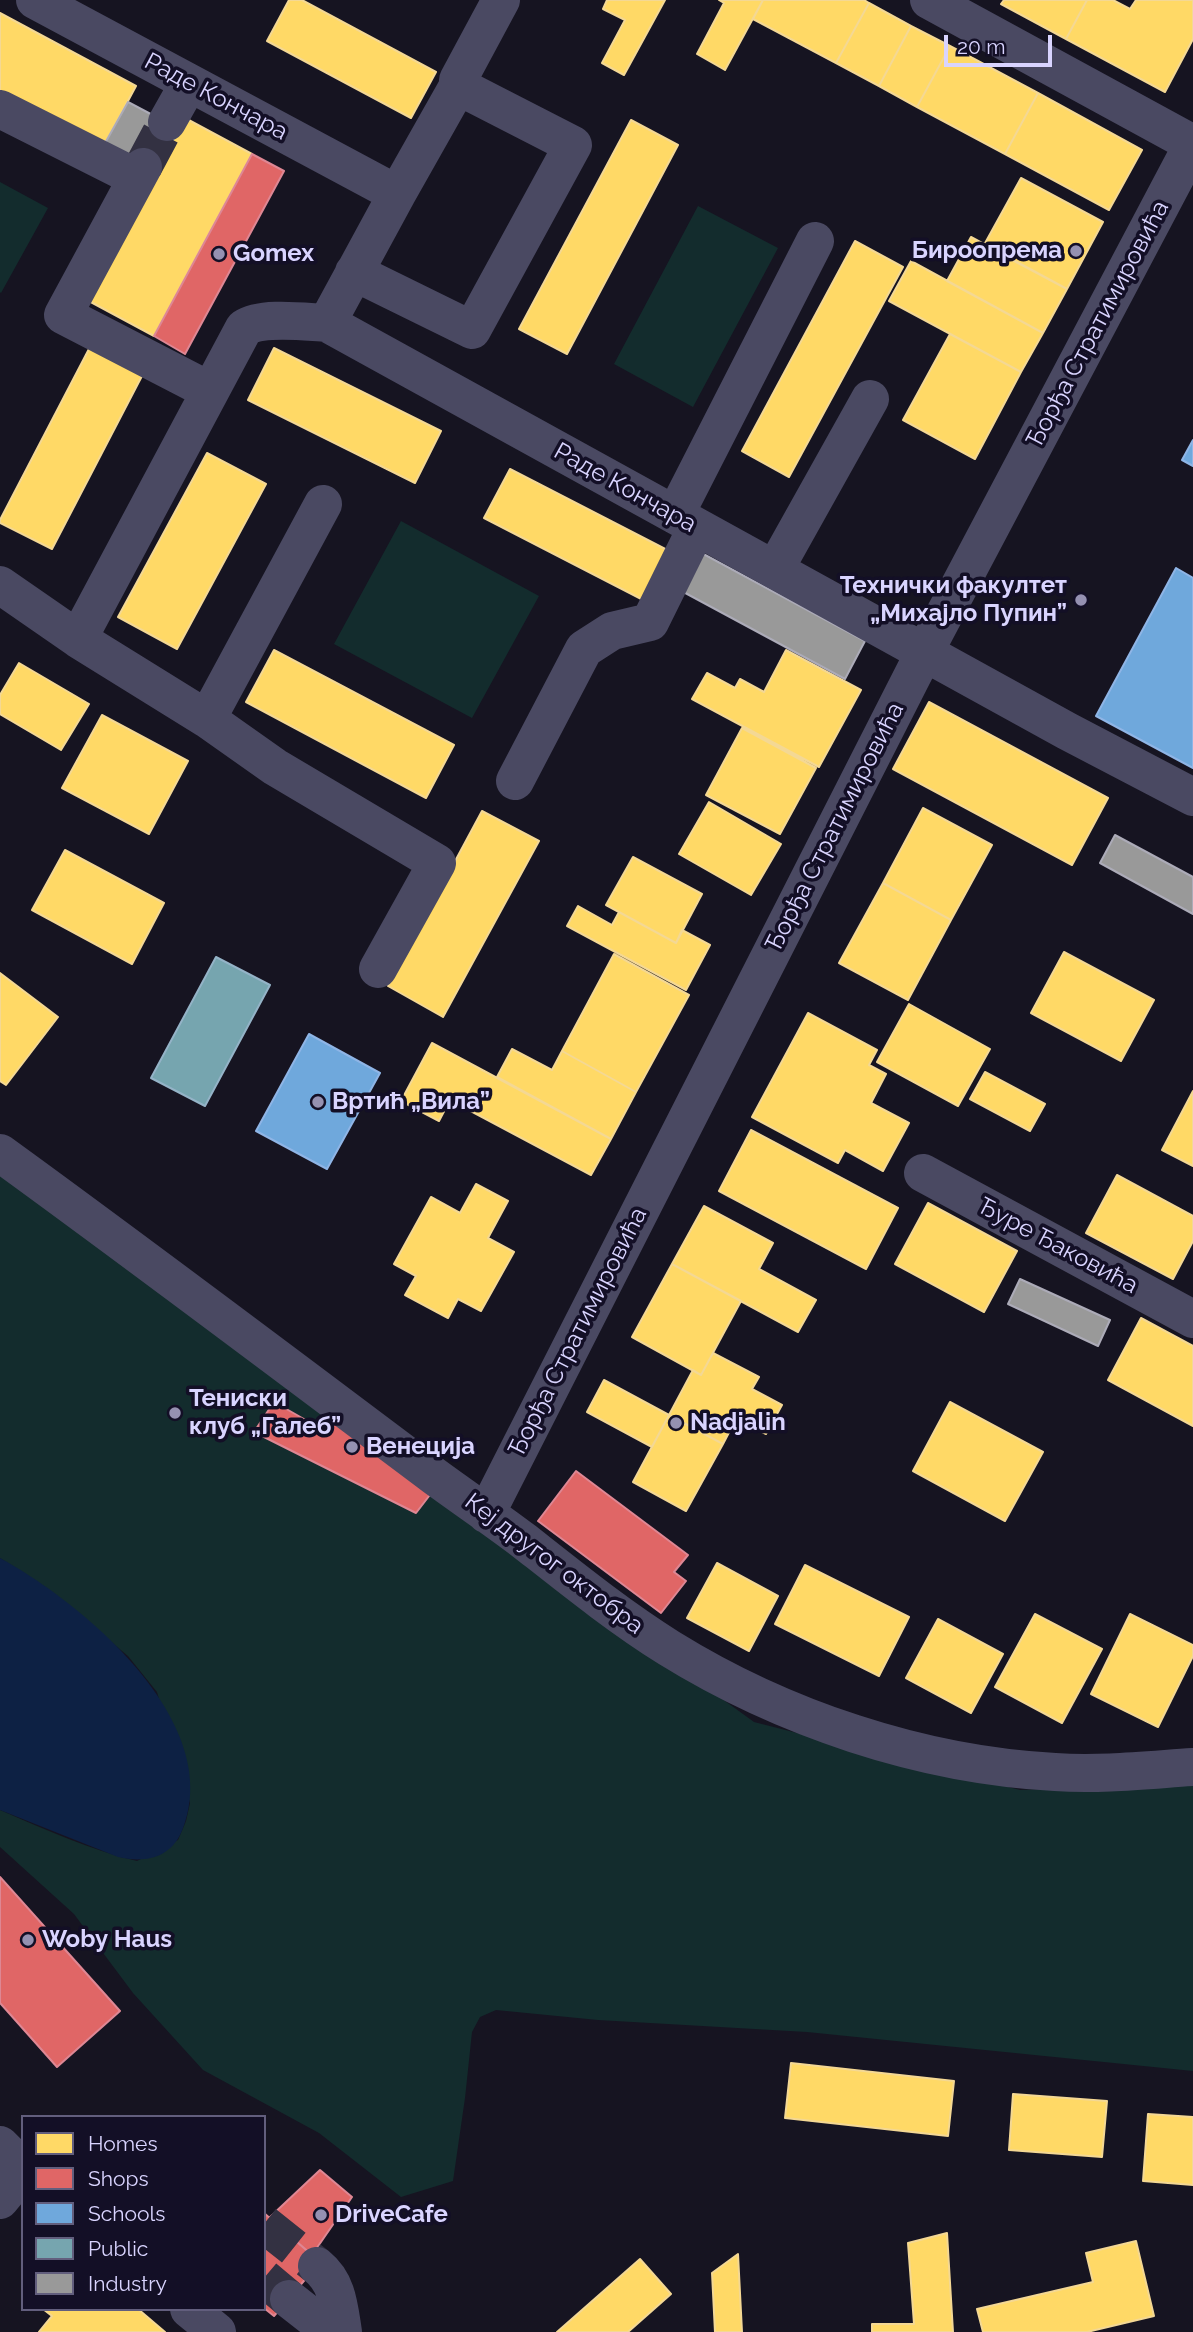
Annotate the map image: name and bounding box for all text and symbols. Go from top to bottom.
scale bar [948,21,1056,65]
text: 20 m [957,34,1005,59]
street label: Раде Кончара [139,47,293,147]
street label: Ђорђа Стратимировића [1021,196,1175,452]
place label: Бироопрема [912,237,1062,265]
place label: Gomex [233,240,314,268]
marker: Бироопрема [1068,243,1084,259]
marker: Gomex [211,246,227,262]
street label: Раде Кончара [549,437,701,539]
place label: Технички факултет „Михајло Пупин” [840,572,1067,628]
marker: Технички факултет „Михајло Пупин” [1073,592,1089,608]
street label: Ђорђа Стратимировића [760,698,910,956]
place label: Вртић „Вила” [332,1088,490,1116]
marker: Вртић „Вила” [310,1094,326,1110]
street label: Ђуре Ђаковића [973,1192,1143,1300]
street label: Ђорђа Стратимировића [503,1203,653,1461]
place label: Тениски клуб „Галеб” [189,1385,341,1441]
marker: Тениски клуб „Галеб” [167,1405,183,1421]
place label: Nadjalin [690,1409,786,1437]
marker: Nadjalin [668,1415,684,1431]
place label: Венеција [366,1433,475,1461]
marker: Венеција [344,1439,360,1455]
street label: Кеј другог октобра [459,1487,649,1641]
place label: Woby Haus [42,1926,172,1954]
marker: Woby Haus [20,1932,36,1948]
legend [21,2115,266,2311]
text: Homes [88,2131,158,2156]
text: Shops [88,2166,149,2191]
text: Schools [88,2201,165,2226]
place label: DriveCafe [335,2201,448,2229]
marker: DriveCafe [313,2207,329,2223]
text: Public [88,2236,148,2261]
text: Industry [88,2271,167,2296]

